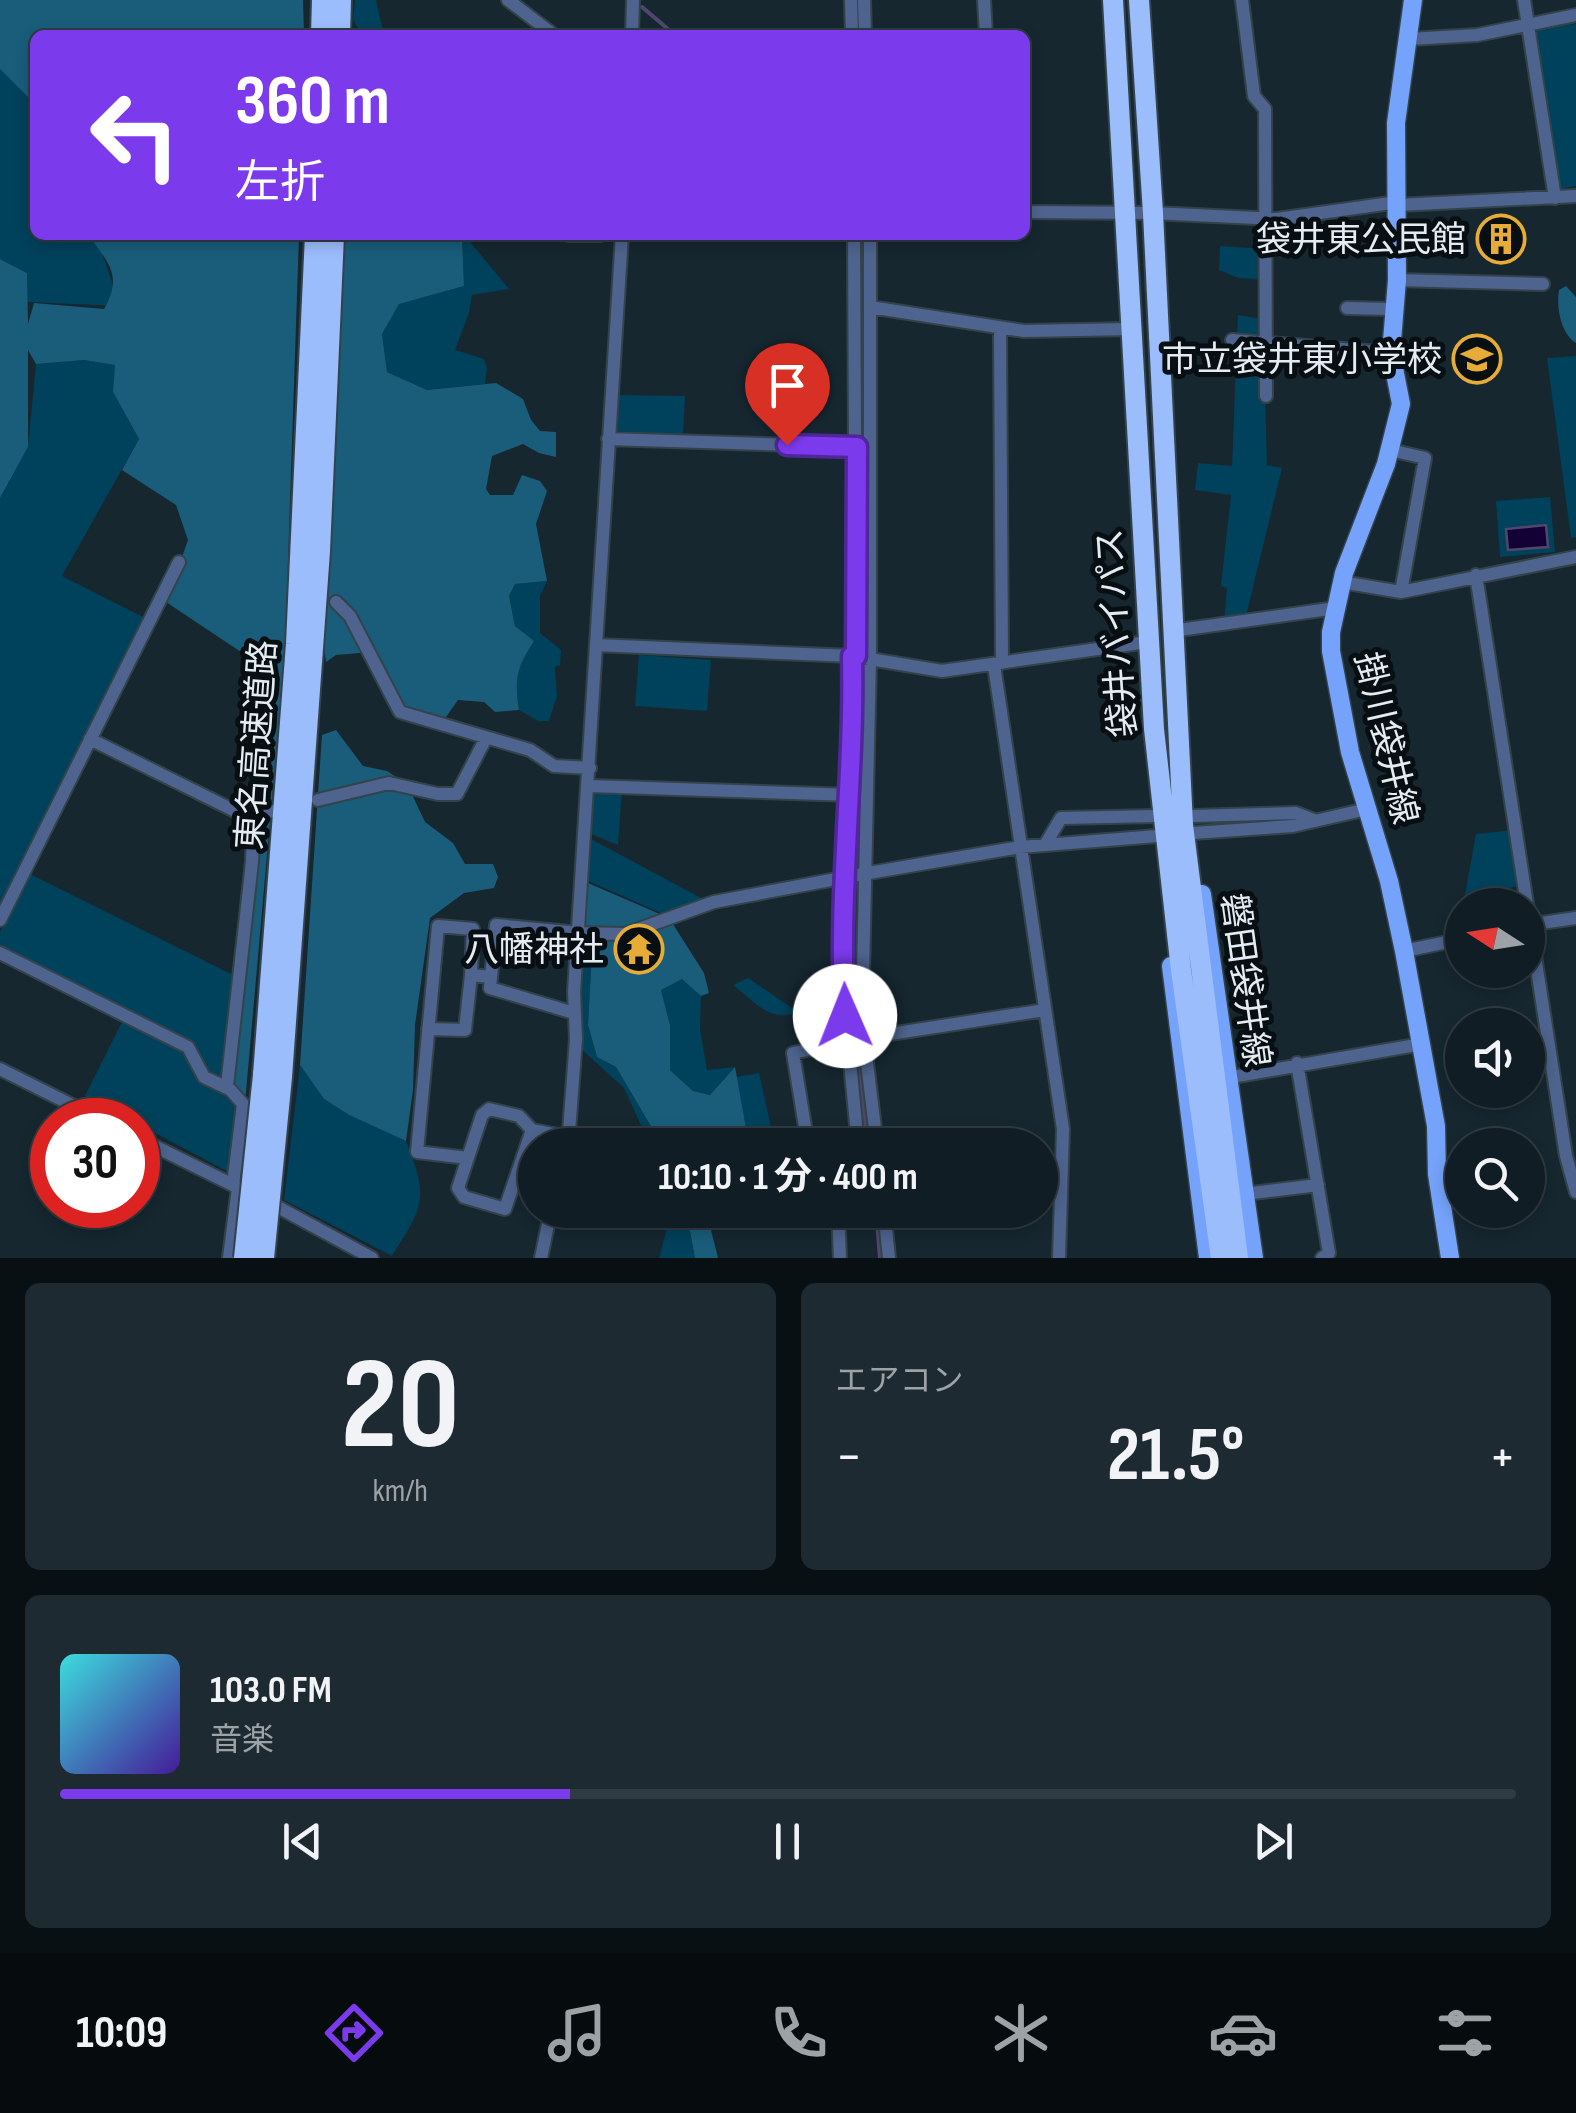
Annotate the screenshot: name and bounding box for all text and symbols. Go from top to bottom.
text: 360 m [235,60,390,144]
icon: left [70,70,200,200]
text: 左折 [235,156,325,211]
building icon: 袋井東公民館 [1475,213,1527,265]
place label: 袋井東公民館 [1256,219,1466,262]
school or university icon: 市立袋井東小学校 [1451,333,1503,385]
place label: 市立袋井東小学校 [1162,339,1442,382]
pin [745,343,830,446]
icon: arrive [760,358,815,413]
street label: 袋井バイパス [1089,527,1146,739]
street label: 東名高速道路 [229,639,286,851]
street label: 掛川袋井線 [1345,648,1426,828]
north arrow [1445,888,1545,988]
map controls [1445,888,1545,1228]
street label: 磐田袋井線 [1211,891,1278,1070]
temple icon: 八幡神社 [613,923,665,975]
place label: 八幡神社 [464,929,604,972]
position arrow [793,964,897,1068]
button: sound [1445,1008,1545,1108]
speed limit sign: 30 [30,1098,160,1228]
button: search [1445,1128,1545,1228]
text: 10:10 · 1 分 · 400 m [658,1155,918,1200]
text: 20 [341,1329,460,1485]
text: エアコン [836,1362,964,1401]
text: 21.5° [1107,1411,1245,1502]
text: − [836,1424,862,1491]
text: + [1489,1424,1516,1491]
text: km/h [373,1472,428,1511]
text: 103.0 FM [210,1668,332,1713]
text: 音楽 [210,1721,274,1760]
icon: previous [275,1814,330,1869]
icon: pause [760,1814,815,1869]
icon: next [1246,1814,1301,1869]
icon: directions [319,1998,389,2068]
icon: music [542,1998,612,2068]
icon: phone [764,1998,834,2068]
icon: climate [986,1998,1056,2068]
icon: car [1208,1998,1278,2068]
icon: filters [1430,1998,1500,2068]
text: 10:09 [76,2006,167,2061]

